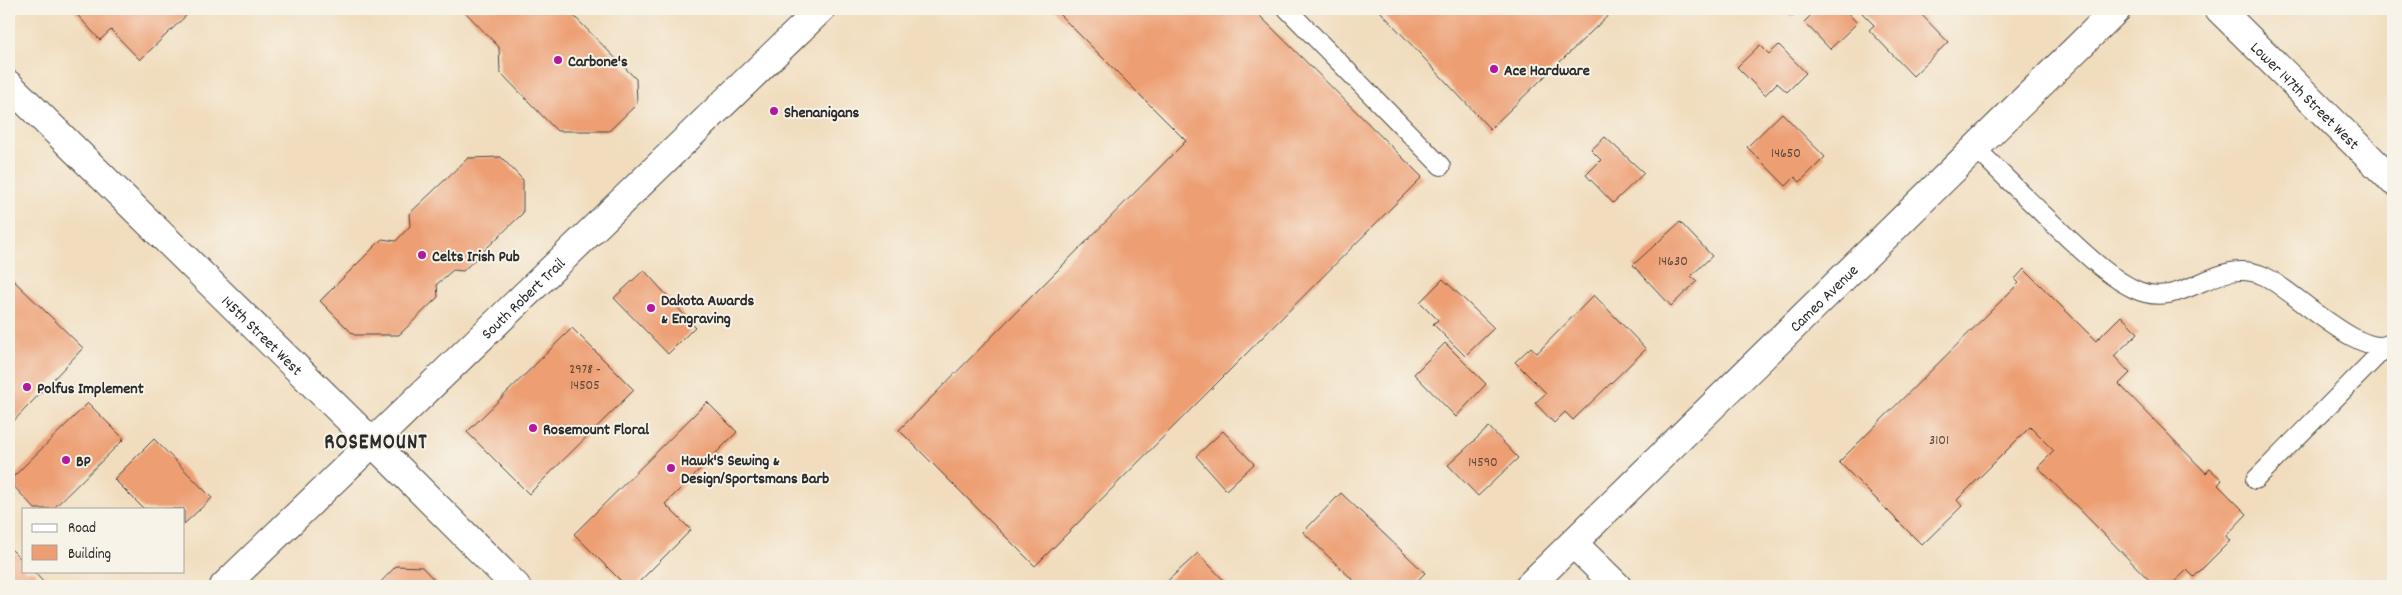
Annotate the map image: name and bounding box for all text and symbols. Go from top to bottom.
street label: Lower 147th Street West [2244,37,2364,156]
place label: Carbone's [568,51,628,74]
marker: Carbone's [552,54,564,66]
place label: Ace Hardware [1504,60,1590,83]
marker: Ace Hardware [1488,63,1500,75]
place label: Shenanigans [784,102,860,125]
marker: Shenanigans [768,105,780,117]
house number: 14650 [1771,144,1801,164]
place label: Celts Irish Pub [432,246,520,269]
marker: Celts Irish Pub [416,249,428,261]
house number: 14630 [1658,252,1688,272]
street label: South Robert Trail [477,253,571,346]
street label: Cameo Avenue [1785,260,1864,338]
place label: Dakota Awards & Engraving [661,290,754,331]
street label: 145th Street West [215,291,307,382]
marker: Dakota Awards & Engraving [645,302,657,314]
house number: 2978 - 14505 [569,360,601,396]
place label: Polfus Implement [37,378,144,401]
marker: Polfus Implement [21,381,33,393]
place label: Rosemount Floral [543,419,649,442]
marker: Rosemount Floral [527,422,539,434]
district label: ROSEMOUNT [324,429,428,459]
house number: 3101 [1929,431,1949,451]
place label: Hawk'S Sewing & Design/Sportsmans Barb [681,450,829,491]
place label: BP [76,451,92,474]
house number: 14590 [1468,453,1498,473]
marker: BP [60,454,72,466]
marker: Hawk'S Sewing & Design/Sportsmans Barb [665,462,677,474]
legend [22,508,185,572]
text: Road [68,518,96,540]
text: Building [68,544,111,566]

